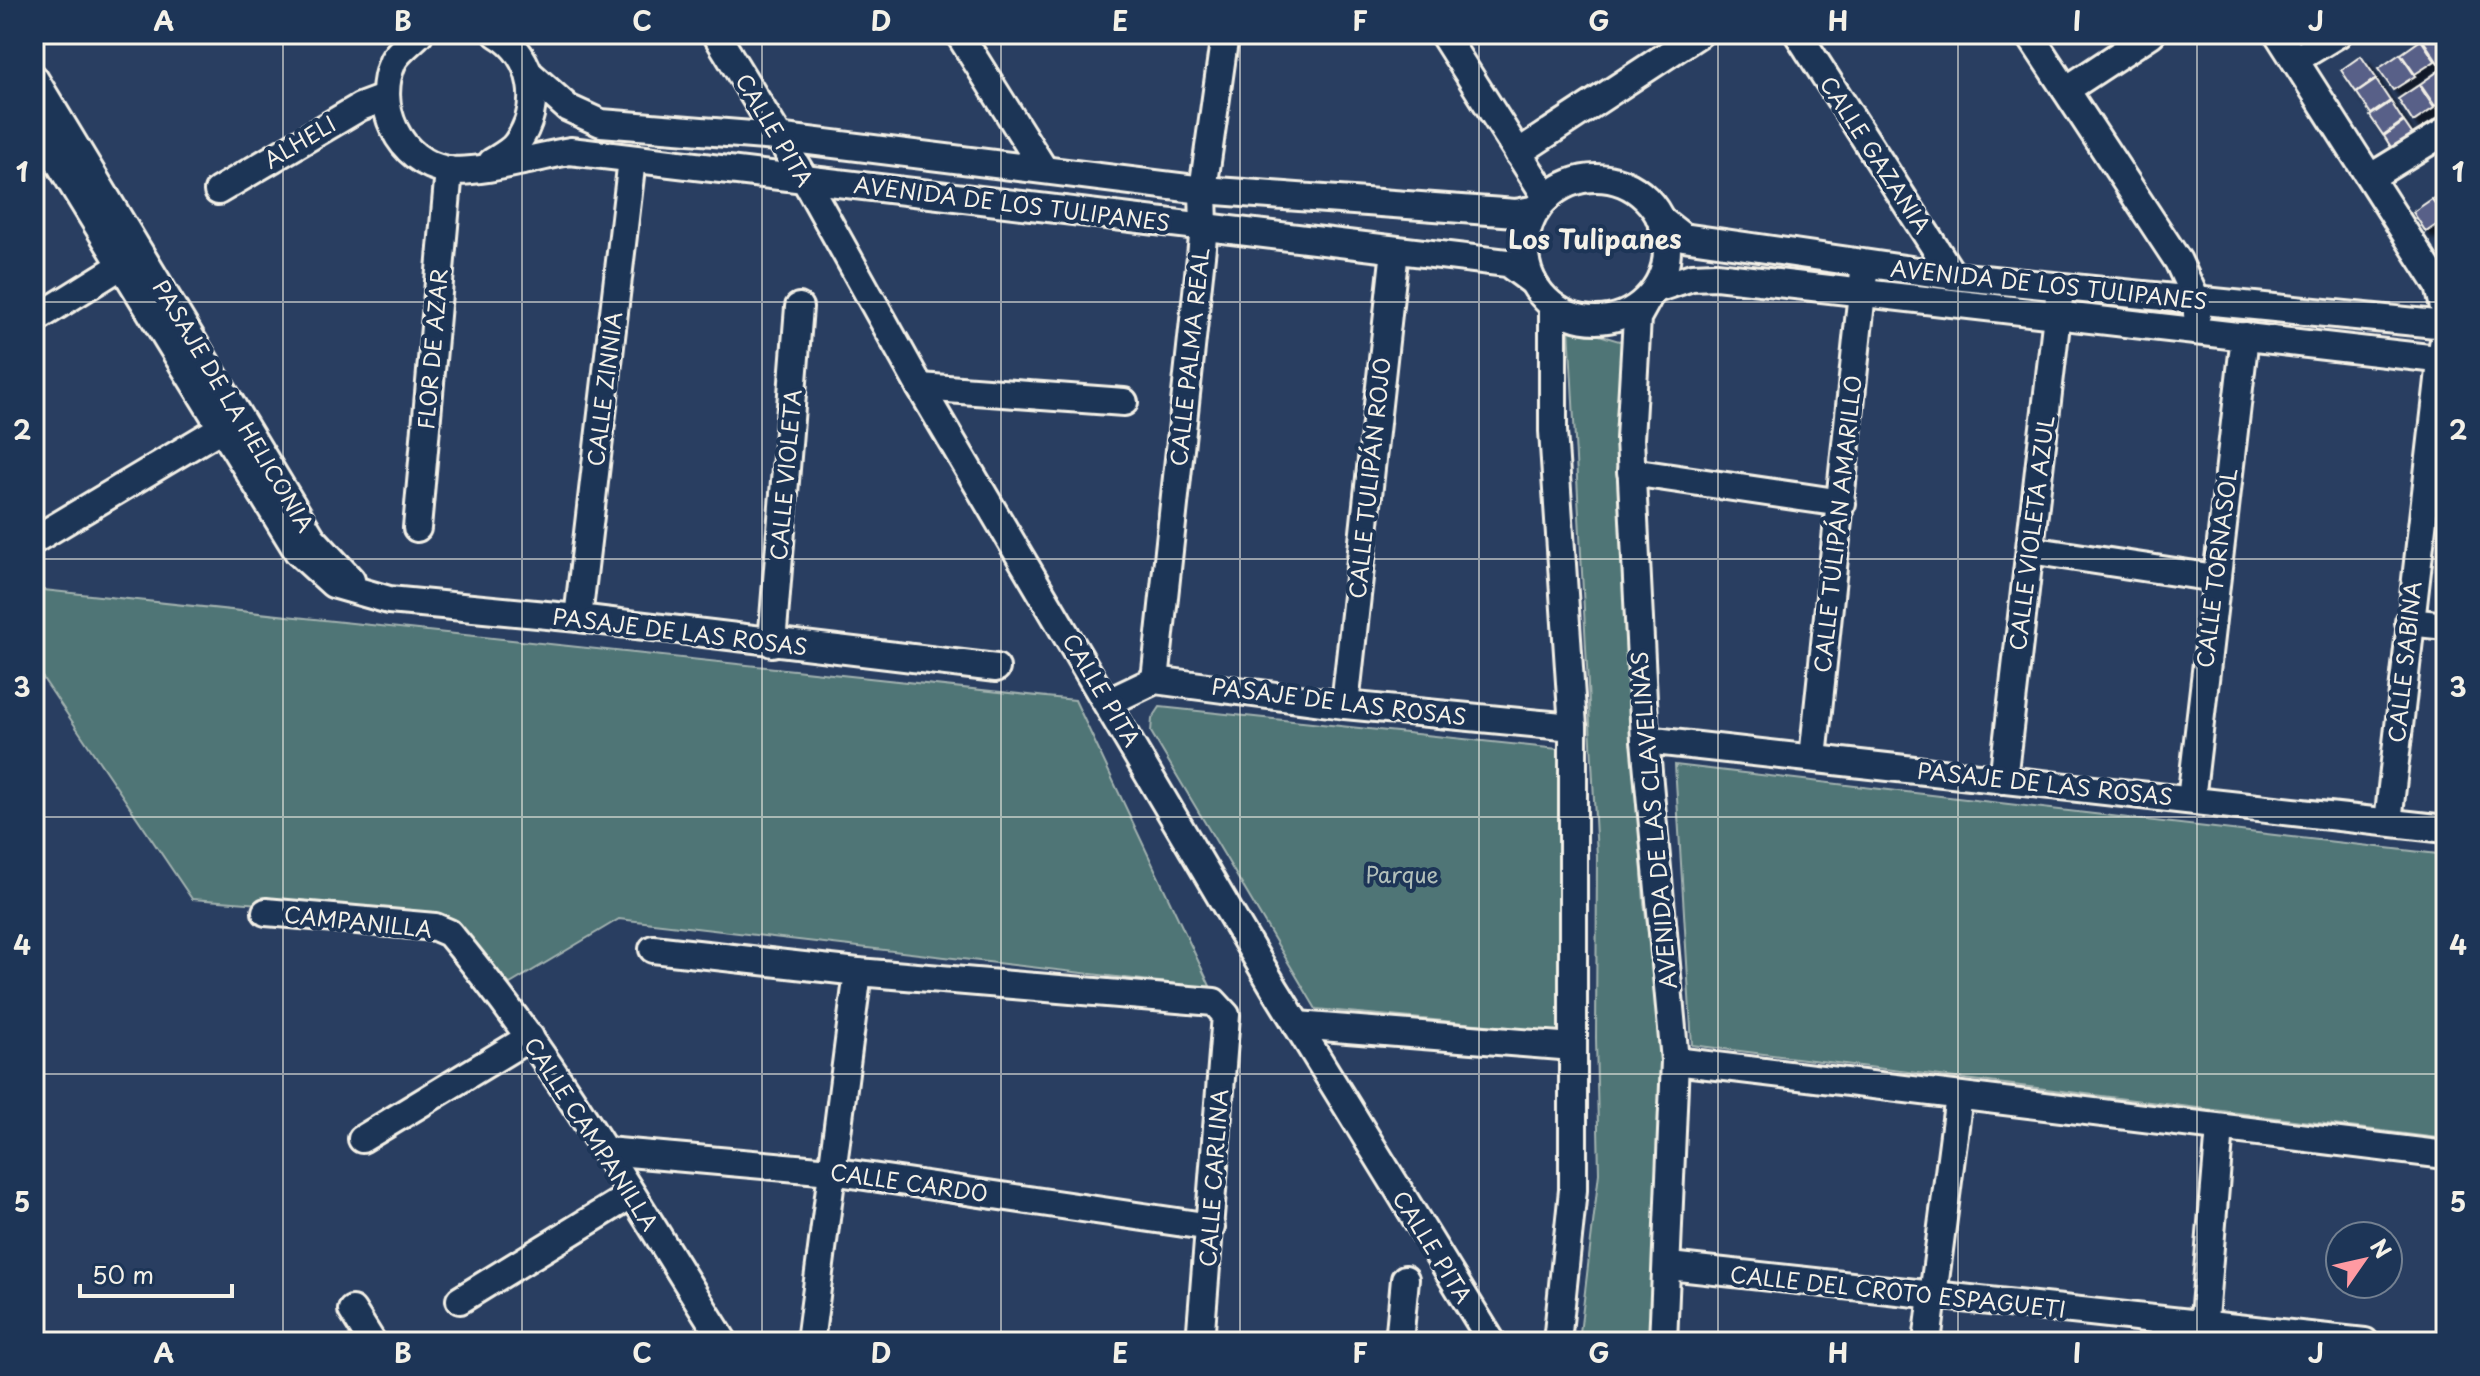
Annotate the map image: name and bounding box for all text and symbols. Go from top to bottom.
text: A [154,1,174,40]
text: B [394,1,412,40]
text: C [632,1,652,40]
text: D [871,1,891,40]
text: E [1112,1,1128,40]
text: F [1352,1,1368,40]
text: G [1588,1,1610,40]
text: H [1828,1,1848,40]
text: I [2073,1,2081,40]
text: J [2308,1,2324,40]
street label: CALLE PITA [728,66,822,192]
street label: CALLE GAZANIA [1813,69,1940,240]
street label: ALHELI [257,106,342,175]
text: 1 [16,152,28,191]
text: 1 [2452,152,2464,191]
street label: AVENIDA DE LOS TULIPANES [852,167,1172,238]
district label: Los Tulipanes [1508,219,1682,258]
street label: CALLE PALMA REAL [1161,246,1216,468]
street label: AVENIDA DE LOS TULIPANES [1889,250,2209,317]
street label: FLOR DE AZAR [408,267,455,431]
street label: PASAJE DE LA HELICONIA [146,273,323,538]
street label: CALLE ZINNIA [578,309,629,468]
street label: CALLE TULIPÁN ROJO [1339,355,1398,600]
street label: CALLE TULIPÁN AMARILLO [1804,373,1869,674]
street label: CALLE VIOLETA [761,388,808,562]
text: 2 [13,410,31,449]
text: 2 [2449,410,2467,449]
street label: CALLE VIOLETA AZUL [2000,413,2061,652]
street label: CALLE TORNASOL [2187,466,2244,670]
street label: CALLE SABINA [2379,579,2428,744]
street label: PASAJE DE LAS ROSAS [551,599,810,663]
street label: CALLE PITA [1055,626,1149,752]
street label: AVENIDA DE LAS CLAVELINAS [1621,650,1684,990]
text: 3 [13,667,31,706]
text: 3 [2449,667,2467,706]
street label: PASAJE DE LAS ROSAS [1210,669,1469,733]
street label: PASAJE DE LAS ROSAS [1916,753,2174,812]
park label: Parque [1365,857,1439,890]
street label: CAMPANILLA [282,896,434,945]
text: 4 [13,925,31,964]
text: 4 [2449,925,2467,964]
street label: CALLE CAMPANILLA [517,1030,667,1237]
street label: CALLE CARLINA [1190,1088,1235,1268]
street label: CALLE CARDO [828,1154,990,1209]
text: 5 [14,1182,30,1221]
text: 5 [2450,1182,2466,1221]
street label: CALLE PITA [1386,1184,1481,1309]
north arrow [2324,1220,2404,1300]
text: N [2363,1232,2400,1264]
scale bar [80,1248,232,1298]
text: 50 m [92,1256,154,1292]
street label: CALLE DEL CROTO ESPAGUETI [1729,1256,2068,1325]
text: A [154,1333,174,1372]
text: B [394,1333,412,1372]
text: C [632,1333,652,1372]
text: D [871,1333,891,1372]
text: E [1112,1333,1128,1372]
text: F [1352,1333,1368,1372]
text: G [1588,1333,1610,1372]
text: H [1828,1333,1848,1372]
text: I [2073,1333,2081,1372]
text: J [2308,1333,2324,1372]

